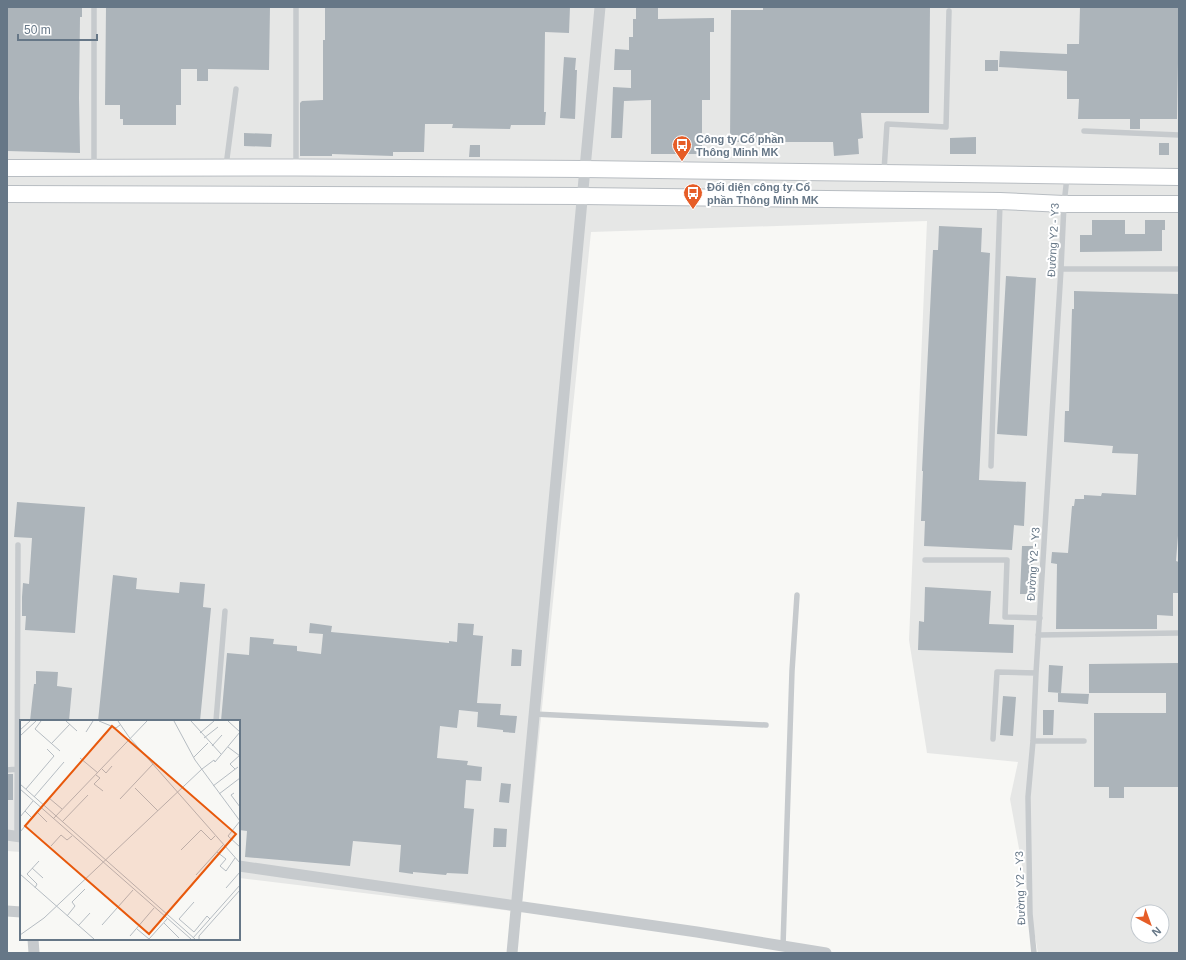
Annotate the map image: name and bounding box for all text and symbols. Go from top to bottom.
scale bar [18,16,97,42]
text: 50 m [24,23,51,37]
place label: Công ty Cổ phần Thông Minh MK [696,133,784,158]
bus stop icon: Công ty Cổ phần Thông Minh MK [671,134,693,162]
place label: Đối diện công ty Cổ phần Thông Minh MK [707,181,819,206]
bus stop icon: Đối diện công ty Cổ phần Thông Minh MK [682,182,704,210]
street label: Đường Y2 - Y3 [1045,203,1061,277]
street label: Đường Y2 - Y3 [1024,527,1042,601]
inset map [20,720,240,940]
street label: Đường Y2 - Y3 [1013,851,1027,925]
north arrow [1130,904,1170,944]
text: N [1150,924,1163,939]

